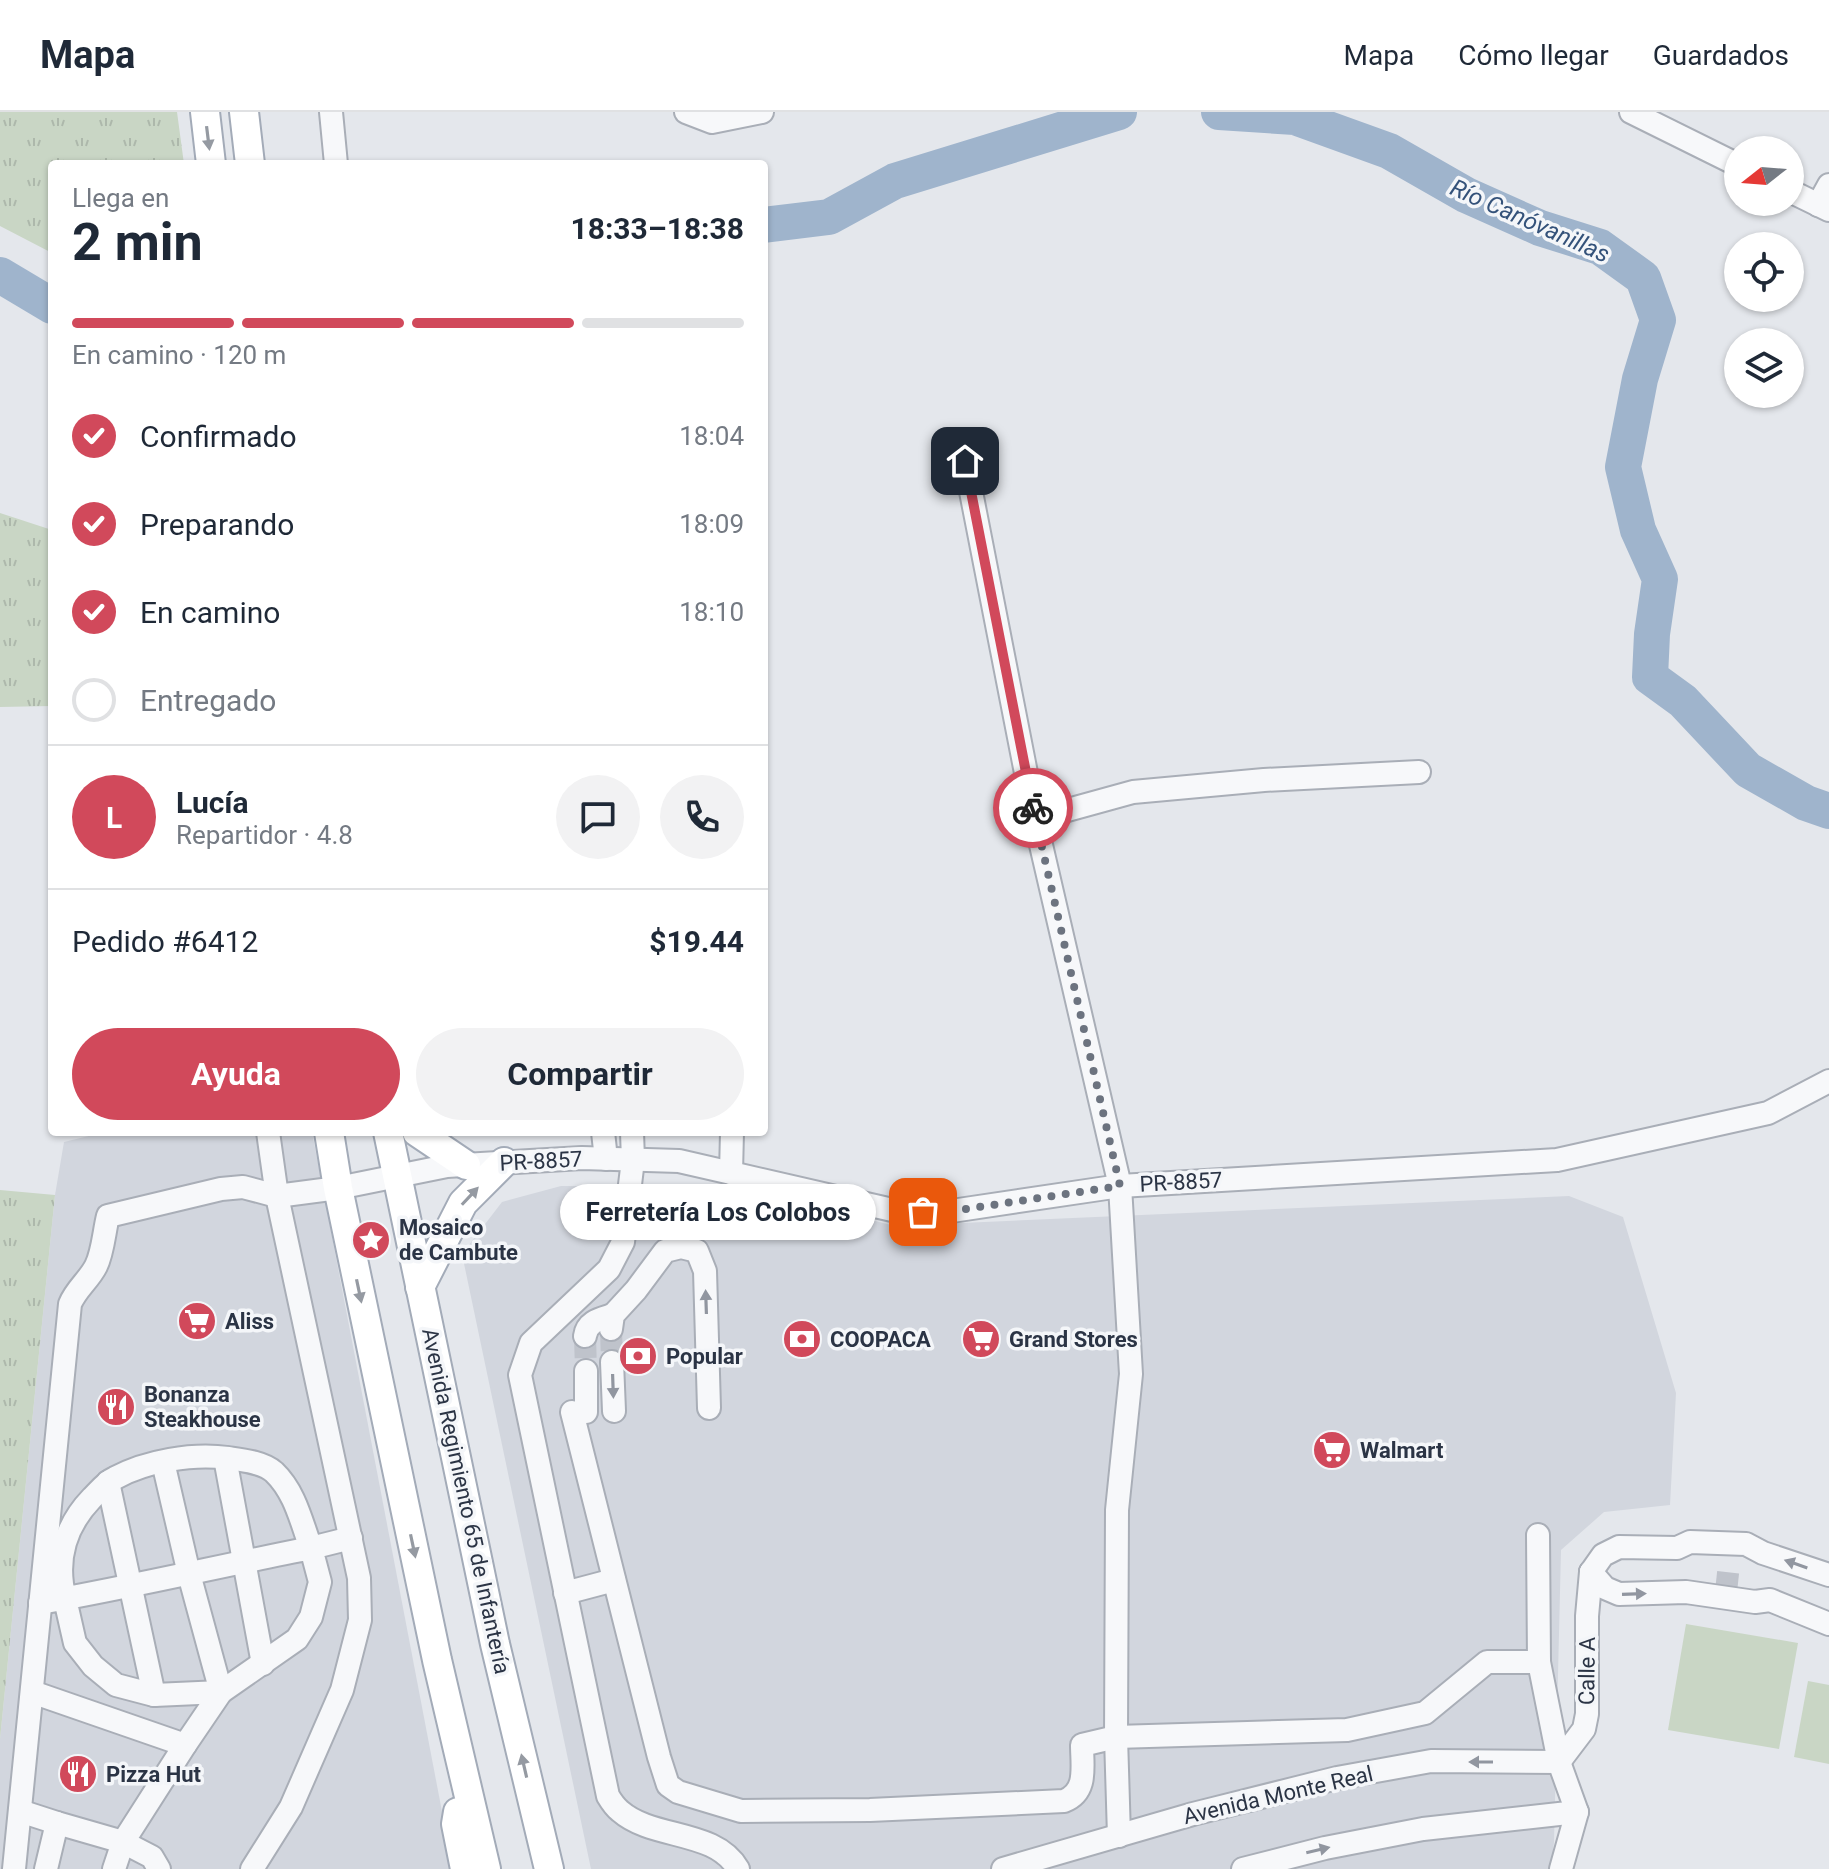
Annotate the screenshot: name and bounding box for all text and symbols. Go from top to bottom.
text: Mapa [40,33,135,77]
text: Mapa [1344,39,1414,72]
text: Cómo llegar [1458,39,1609,72]
text: Guardados [1653,39,1789,72]
one-way arrow [201,126,214,151]
north arrow [1724,136,1804,216]
map controls [1724,136,1804,408]
water label: Río Canóvanillas [1446,173,1614,269]
text: Llega en [72,183,169,213]
text: 18:33–18:38 [570,211,744,246]
text: 2 min [72,212,203,273]
button: locate [1724,232,1804,312]
button: layers [1724,328,1804,408]
text: En camino · 120 m [72,340,286,370]
icon: check [72,414,116,458]
text: Confirmado [140,419,297,454]
text: 18:04 [679,421,744,451]
pin [931,427,999,495]
icon: home [943,439,987,483]
icon: check [72,502,116,546]
text: Preparando [140,507,294,542]
text: 18:09 [679,509,744,539]
icon: check [72,590,116,634]
text: En camino [140,595,280,630]
text: 18:10 [679,597,744,627]
text: Entregado [140,683,276,718]
courier [993,768,1073,848]
button: chat [556,775,640,859]
button: phone [660,775,744,859]
text: Lucía [176,785,249,820]
icon: bike [1011,786,1055,830]
text: L [106,800,122,835]
text: Repartidor · 4.8 [176,820,353,850]
text: Pedido #6412 [72,924,258,959]
text: $19.44 [649,924,744,959]
button: Ayuda [72,1028,400,1120]
button: Compartir [416,1028,744,1120]
street label: PR-8857 [499,1146,583,1176]
street label: PR-8857 [1139,1167,1223,1197]
pin [889,1178,957,1246]
callout: Ferretería Los Colobos [559,1184,875,1240]
one-way arrow [461,1187,478,1207]
icon: bag [901,1190,945,1234]
text: Ferretería Los Colobos [585,1197,851,1227]
place label: Mosaico de Cambute [399,1215,518,1265]
place icon: Mosaico de Cambute [350,1219,392,1261]
one-way arrow [354,1279,366,1304]
one-way arrow [700,1289,713,1314]
supermarket icon: Aliss [176,1300,218,1342]
place label: Aliss [225,1309,274,1334]
bank icon: COOPACA [781,1318,823,1360]
supermarket icon: Grand Stores [960,1318,1002,1360]
street label: Avenida Regimiento 65 de Infantería [417,1326,515,1676]
place label: COOPACA [830,1327,931,1352]
place label: Grand Stores [1009,1327,1138,1352]
bank icon: Popular [617,1335,659,1377]
place label: Popular [666,1344,743,1369]
one-way arrow [607,1374,620,1399]
place label: Bonanza Steakhouse [144,1382,261,1432]
restaurant icon: Bonanza Steakhouse [95,1386,137,1428]
supermarket icon: Walmart [1311,1429,1353,1471]
place label: Walmart [1360,1438,1444,1463]
one-way arrow [407,1533,420,1558]
one-way arrow [1784,1558,1808,1570]
one-way arrow [1622,1587,1647,1600]
street label: Calle A [1574,1636,1600,1705]
restaurant icon: Pizza Hut [57,1753,99,1795]
one-way arrow [518,1753,530,1778]
one-way arrow [1468,1756,1493,1768]
street label: Avenida Monte Real [1181,1761,1375,1829]
place label: Pizza Hut [106,1762,201,1787]
one-way arrow [1306,1843,1331,1856]

